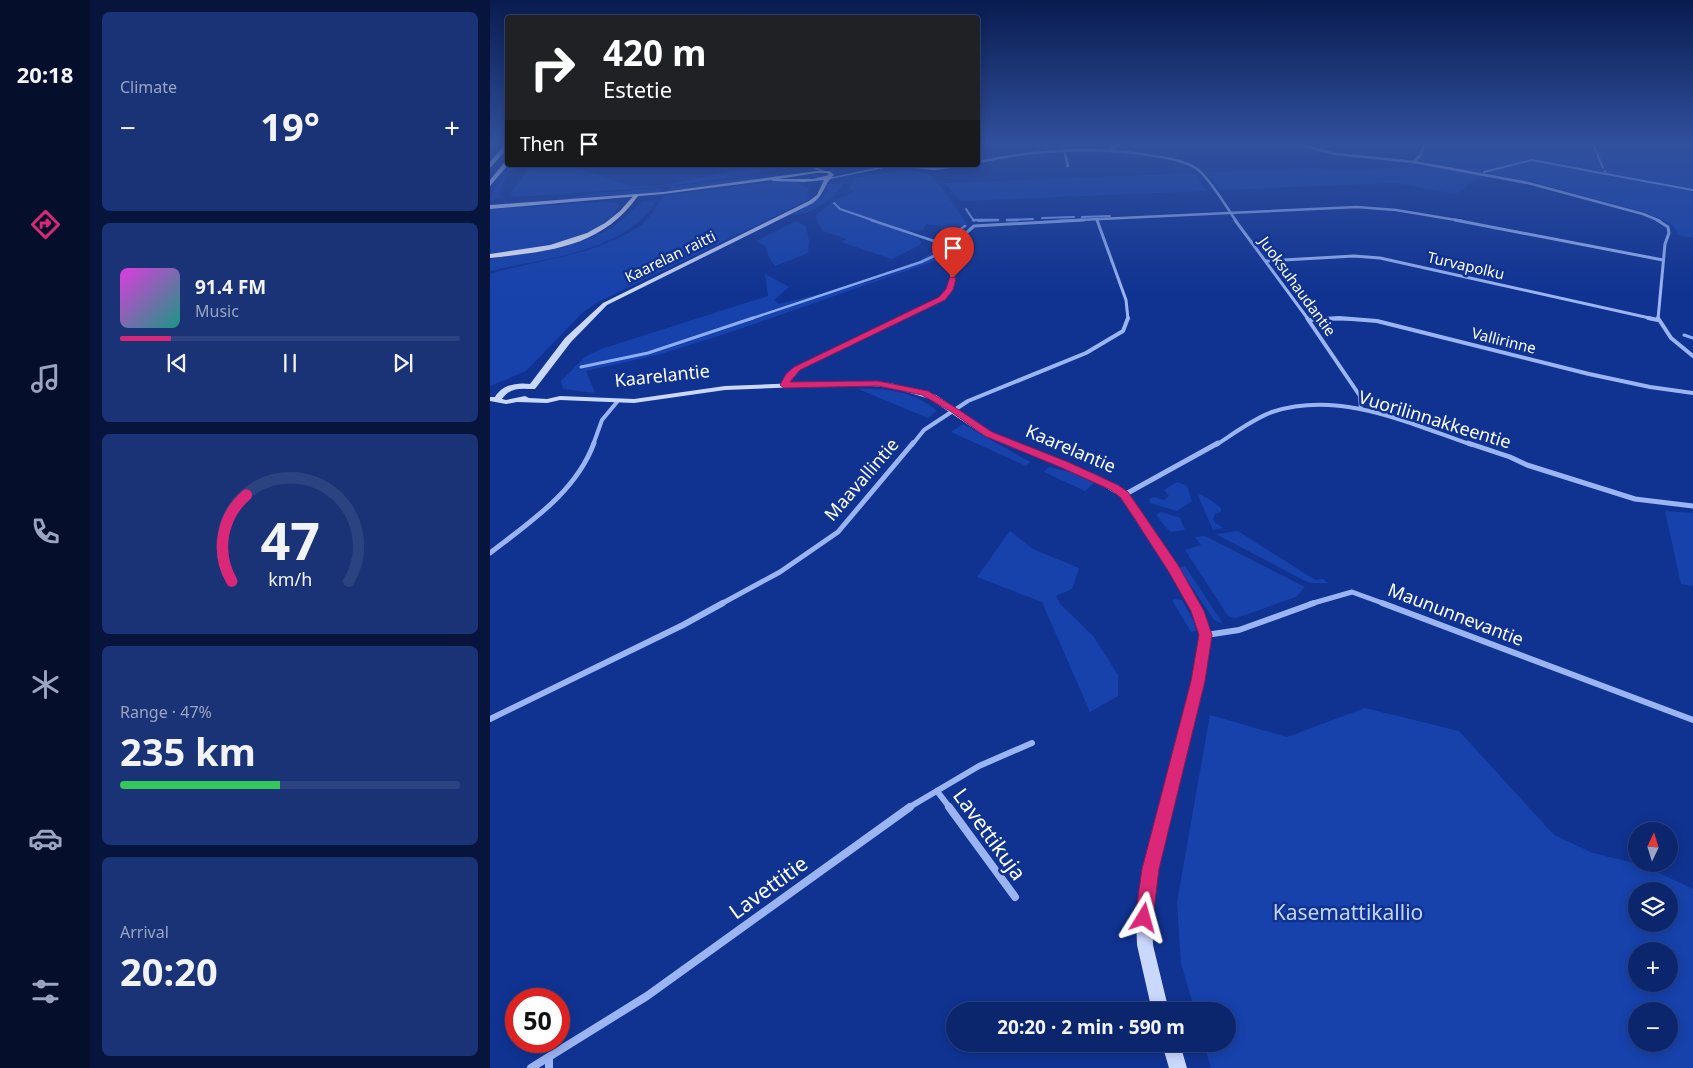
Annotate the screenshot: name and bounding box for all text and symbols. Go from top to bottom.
text: 420 m [603,29,706,76]
icon: right [520,35,585,100]
text: 20:18 [17,59,73,89]
text: Estetie [603,74,672,104]
text: Climate [120,76,177,98]
text: 19° [260,100,320,152]
text: − [120,108,136,146]
text: + [444,108,460,146]
icon: arrive [575,130,603,158]
text: Then [520,131,565,157]
icon: directions [28,207,63,242]
street label: Kaarelan raitti [621,225,719,287]
pin [932,227,974,278]
street label: Juoksuhaudantie [1254,231,1341,340]
icon: arrive [939,234,967,262]
street label: Turvapolku [1425,246,1507,284]
text: 91.4 FM [195,274,266,300]
text: Music [195,300,239,322]
street label: Vallirinne [1470,322,1538,358]
icon: previous [163,349,191,377]
icon: pause [276,349,304,377]
icon: next [389,349,417,377]
street label: Kaarelantie [613,358,711,392]
icon: music [28,361,63,396]
street label: Vuorilinnakkeentie [1356,384,1514,454]
street label: Kaarelantie [1022,418,1120,478]
street label: Maavallintie [818,433,904,525]
text: 47 [260,504,320,575]
icon: phone [28,514,63,549]
text: km/h [268,567,312,591]
street label: Maununnevantie [1385,577,1527,651]
icon: climate [28,667,63,702]
text: Range · 47% [120,701,212,723]
text: 235 km [120,725,256,777]
street label: Lavettikuja [947,782,1033,886]
icon: car [28,821,63,856]
north arrow [1628,822,1678,872]
map controls [1628,822,1678,1052]
street label: Lavettitie [723,849,813,925]
button: layers [1628,882,1678,932]
position arrow [1117,891,1169,943]
park label: Kasemattikallio [1273,898,1423,926]
text: Arrival [120,921,169,943]
button: + [1628,942,1678,992]
text: 20:20 [120,945,218,997]
icon: filters [28,974,63,1009]
speed limit sign: 50 [505,988,570,1053]
button: − [1628,1002,1678,1052]
text: 20:20 · 2 min · 590 m [997,1014,1185,1040]

